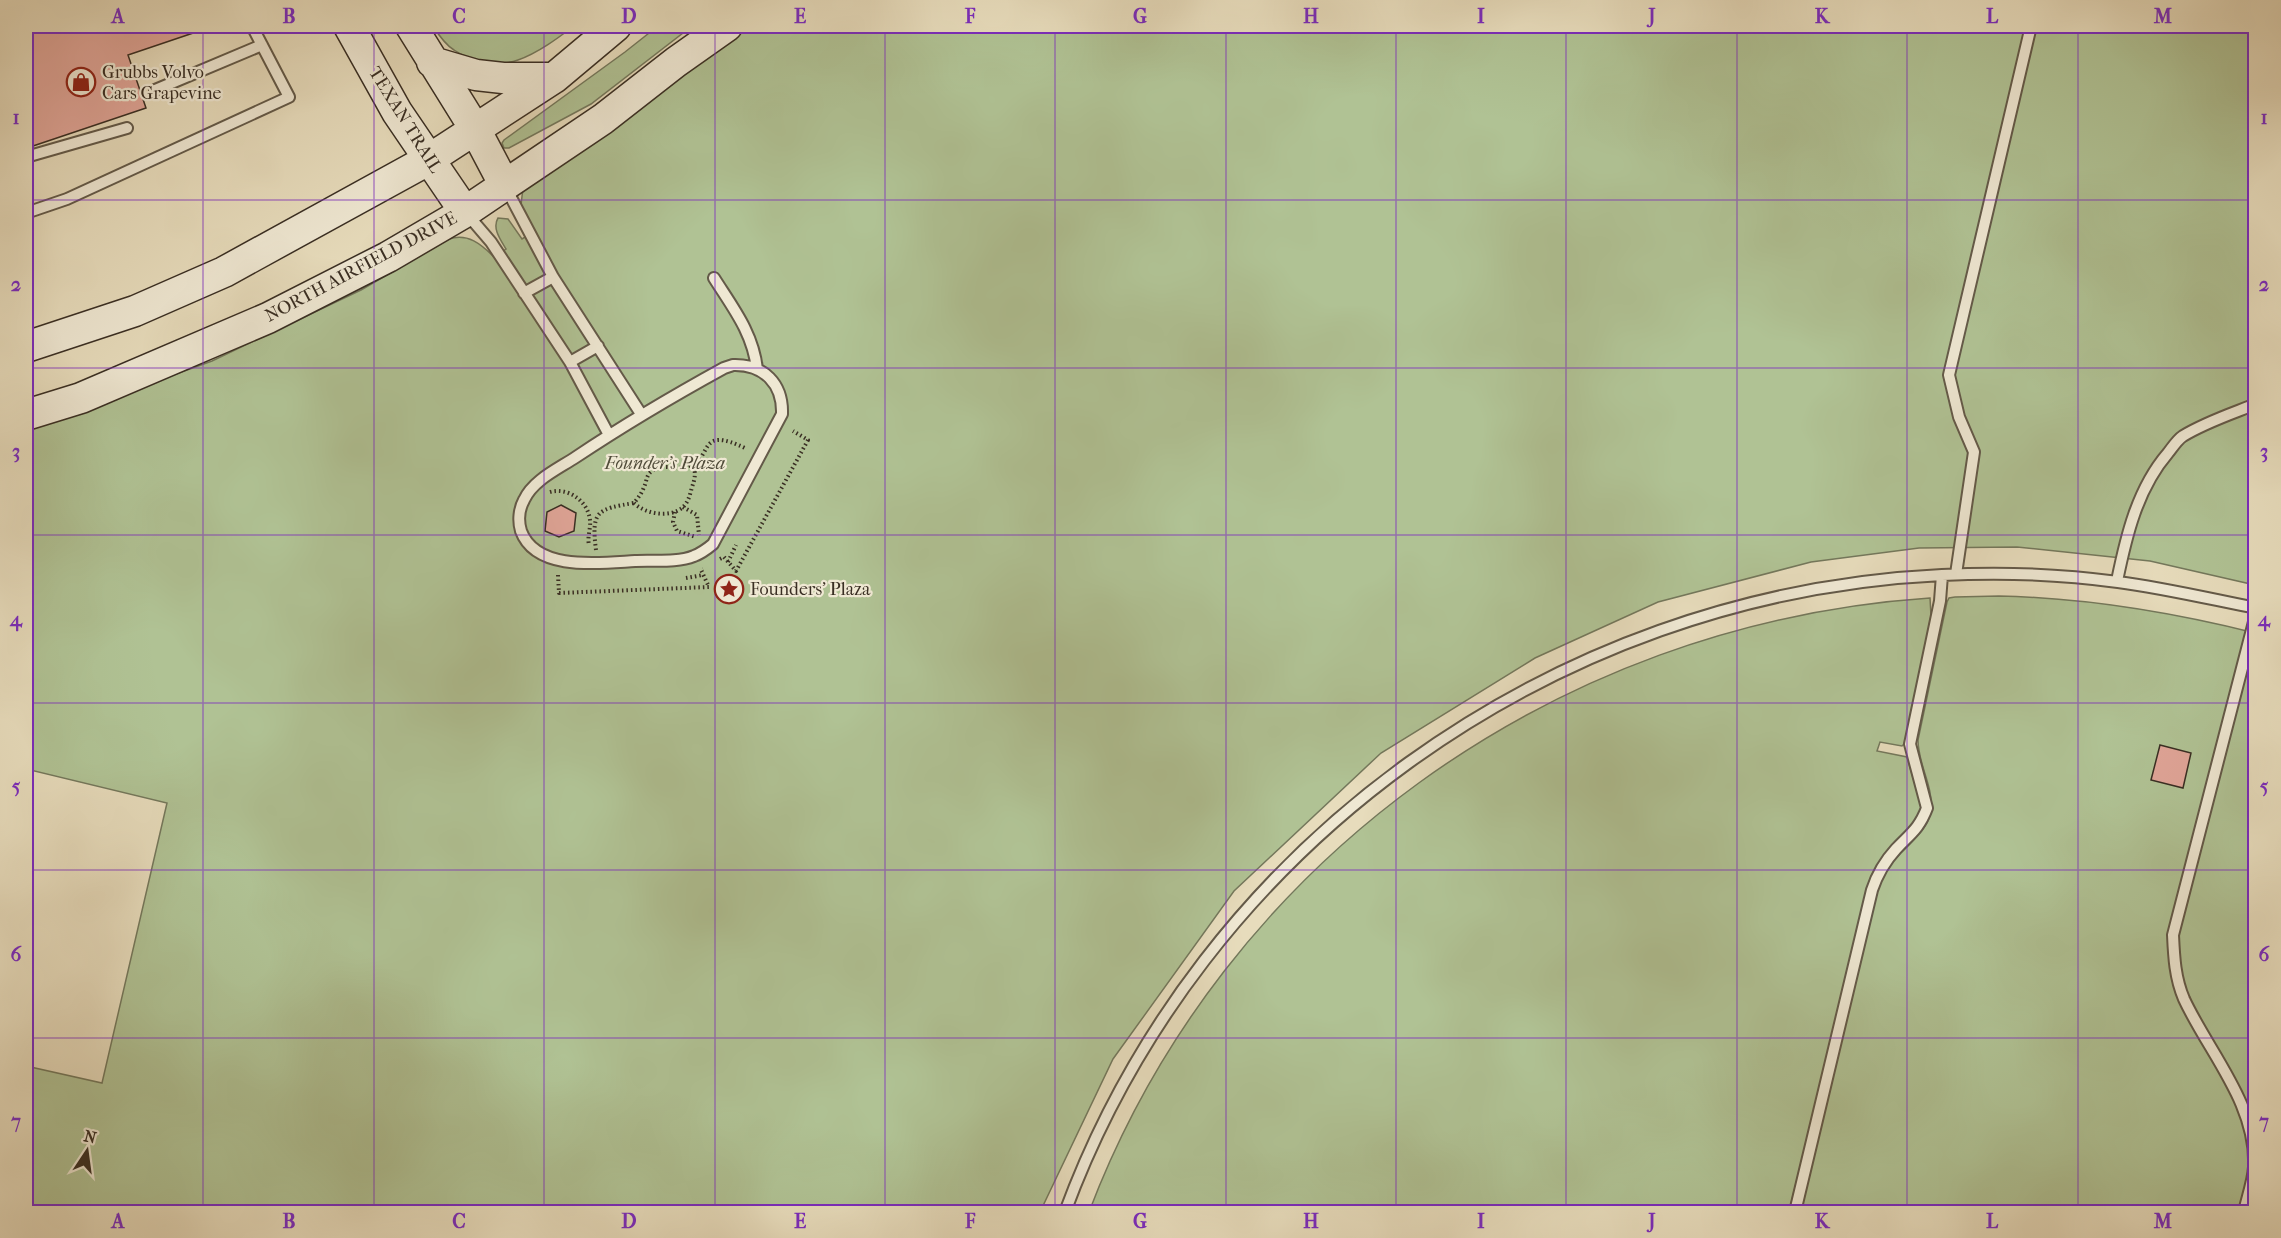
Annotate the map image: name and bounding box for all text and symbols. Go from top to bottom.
text: A [110,5,126,28]
text: B [282,5,296,28]
text: C [452,5,466,28]
text: D [621,5,637,28]
text: E [794,5,806,28]
text: F [964,5,976,28]
text: G [1133,5,1147,28]
text: H [1303,5,1319,28]
text: I [1477,5,1485,28]
text: J [1646,5,1656,28]
text: K [1815,5,1831,28]
text: L [1986,5,1999,28]
text: M [2153,5,2173,28]
place label: Grubbs Volvo Cars Grapevine [102,62,222,104]
street label: TEXAN TRAIL [364,63,446,177]
shop icon: Grubbs Volvo Cars Grapevine [65,66,97,98]
text: 1 [12,106,20,129]
text: 1 [2260,106,2268,129]
street label: NORTH AIRFIELD DRIVE [261,207,461,327]
text: 2 [11,273,21,296]
text: 2 [2259,273,2269,296]
text: 3 [12,440,20,463]
text: 3 [2260,440,2268,463]
park label: Founder's Plaza [604,453,725,474]
place icon: Founders' Plaza [713,573,745,605]
place label: Founders' Plaza [750,579,871,600]
text: 4 [9,608,23,632]
text: 4 [2257,608,2271,632]
text: 5 [12,775,21,798]
text: 5 [2260,775,2269,798]
text: 6 [11,943,23,966]
text: 6 [2259,943,2271,966]
text: 7 [10,1110,21,1133]
text: 7 [2258,1110,2269,1133]
north arrow [57,1121,117,1181]
text: N [82,1126,99,1148]
text: A [110,1210,126,1233]
text: B [282,1210,296,1233]
text: C [452,1210,466,1233]
text: D [621,1210,637,1233]
text: E [794,1210,806,1233]
text: F [964,1210,976,1233]
text: G [1133,1210,1147,1233]
text: H [1303,1210,1319,1233]
text: I [1477,1210,1485,1233]
text: J [1646,1210,1656,1233]
text: K [1815,1210,1831,1233]
text: L [1986,1210,1999,1233]
text: M [2153,1210,2173,1233]

